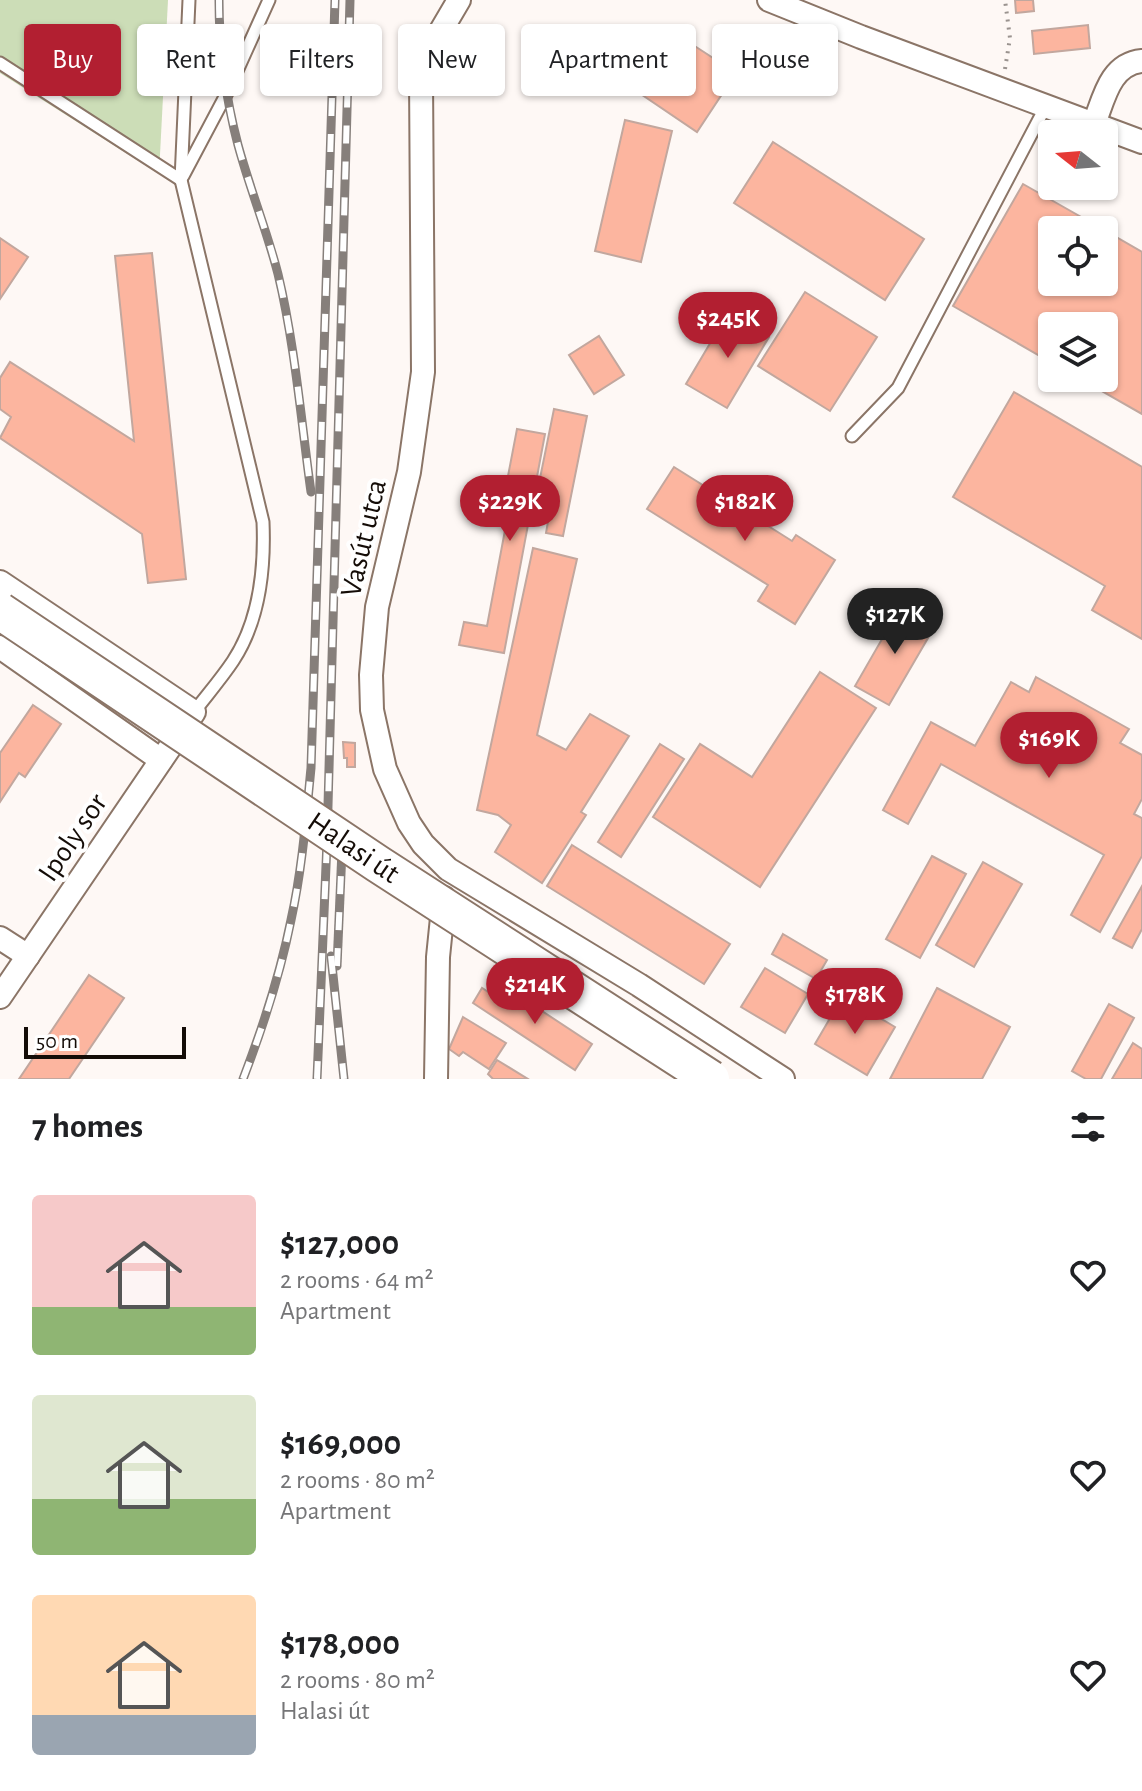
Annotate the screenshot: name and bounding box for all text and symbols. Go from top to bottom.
chip: Buy [24,24,121,96]
chip: Rent [137,24,244,96]
chip: Filters [260,24,382,96]
chip: New [398,24,505,96]
chip: Apartment [521,24,696,96]
chip: House [712,24,838,96]
north arrow [1038,120,1118,200]
map controls [1038,120,1118,392]
button: locate [1038,216,1118,296]
pin: $245K [672,292,784,360]
text: $245K [696,305,760,331]
button: layers [1038,312,1118,392]
pin: $229K [454,475,566,543]
pin: $182K [689,475,801,543]
street label: Vasút utca [336,477,392,600]
text: $229K [478,488,542,514]
text: $182K [714,488,776,514]
pin: $127K [839,588,951,656]
text: $127K [865,601,925,627]
pin: $169K [993,712,1105,780]
text: $169K [1018,725,1080,751]
street label: Ipoly sor [33,788,113,887]
street label: Halasi út [302,807,405,889]
pin: $214K [479,958,591,1026]
pin: $178K [799,968,911,1036]
text: $214K [504,971,566,997]
text: $178K [825,981,885,1007]
scale bar [24,1023,186,1059]
text: 50 m [36,1030,78,1052]
icon: filters [1066,1105,1110,1149]
text: 7 homes [32,1110,143,1144]
icon: home [96,1227,192,1323]
text: $127,000 [280,1227,399,1261]
icon: heart [1066,1253,1110,1297]
text: 2 rooms · 64 m² [280,1267,434,1293]
text: Apartment [280,1298,391,1324]
icon: home [96,1427,192,1523]
text: $169,000 [280,1427,401,1461]
icon: heart [1066,1453,1110,1497]
text: 2 rooms · 80 m² [280,1467,435,1493]
text: Apartment [280,1498,391,1524]
icon: home [96,1627,192,1723]
text: $178,000 [280,1627,400,1661]
icon: heart [1066,1653,1110,1697]
text: 2 rooms · 80 m² [280,1667,435,1693]
text: Halasi út [280,1698,369,1724]

